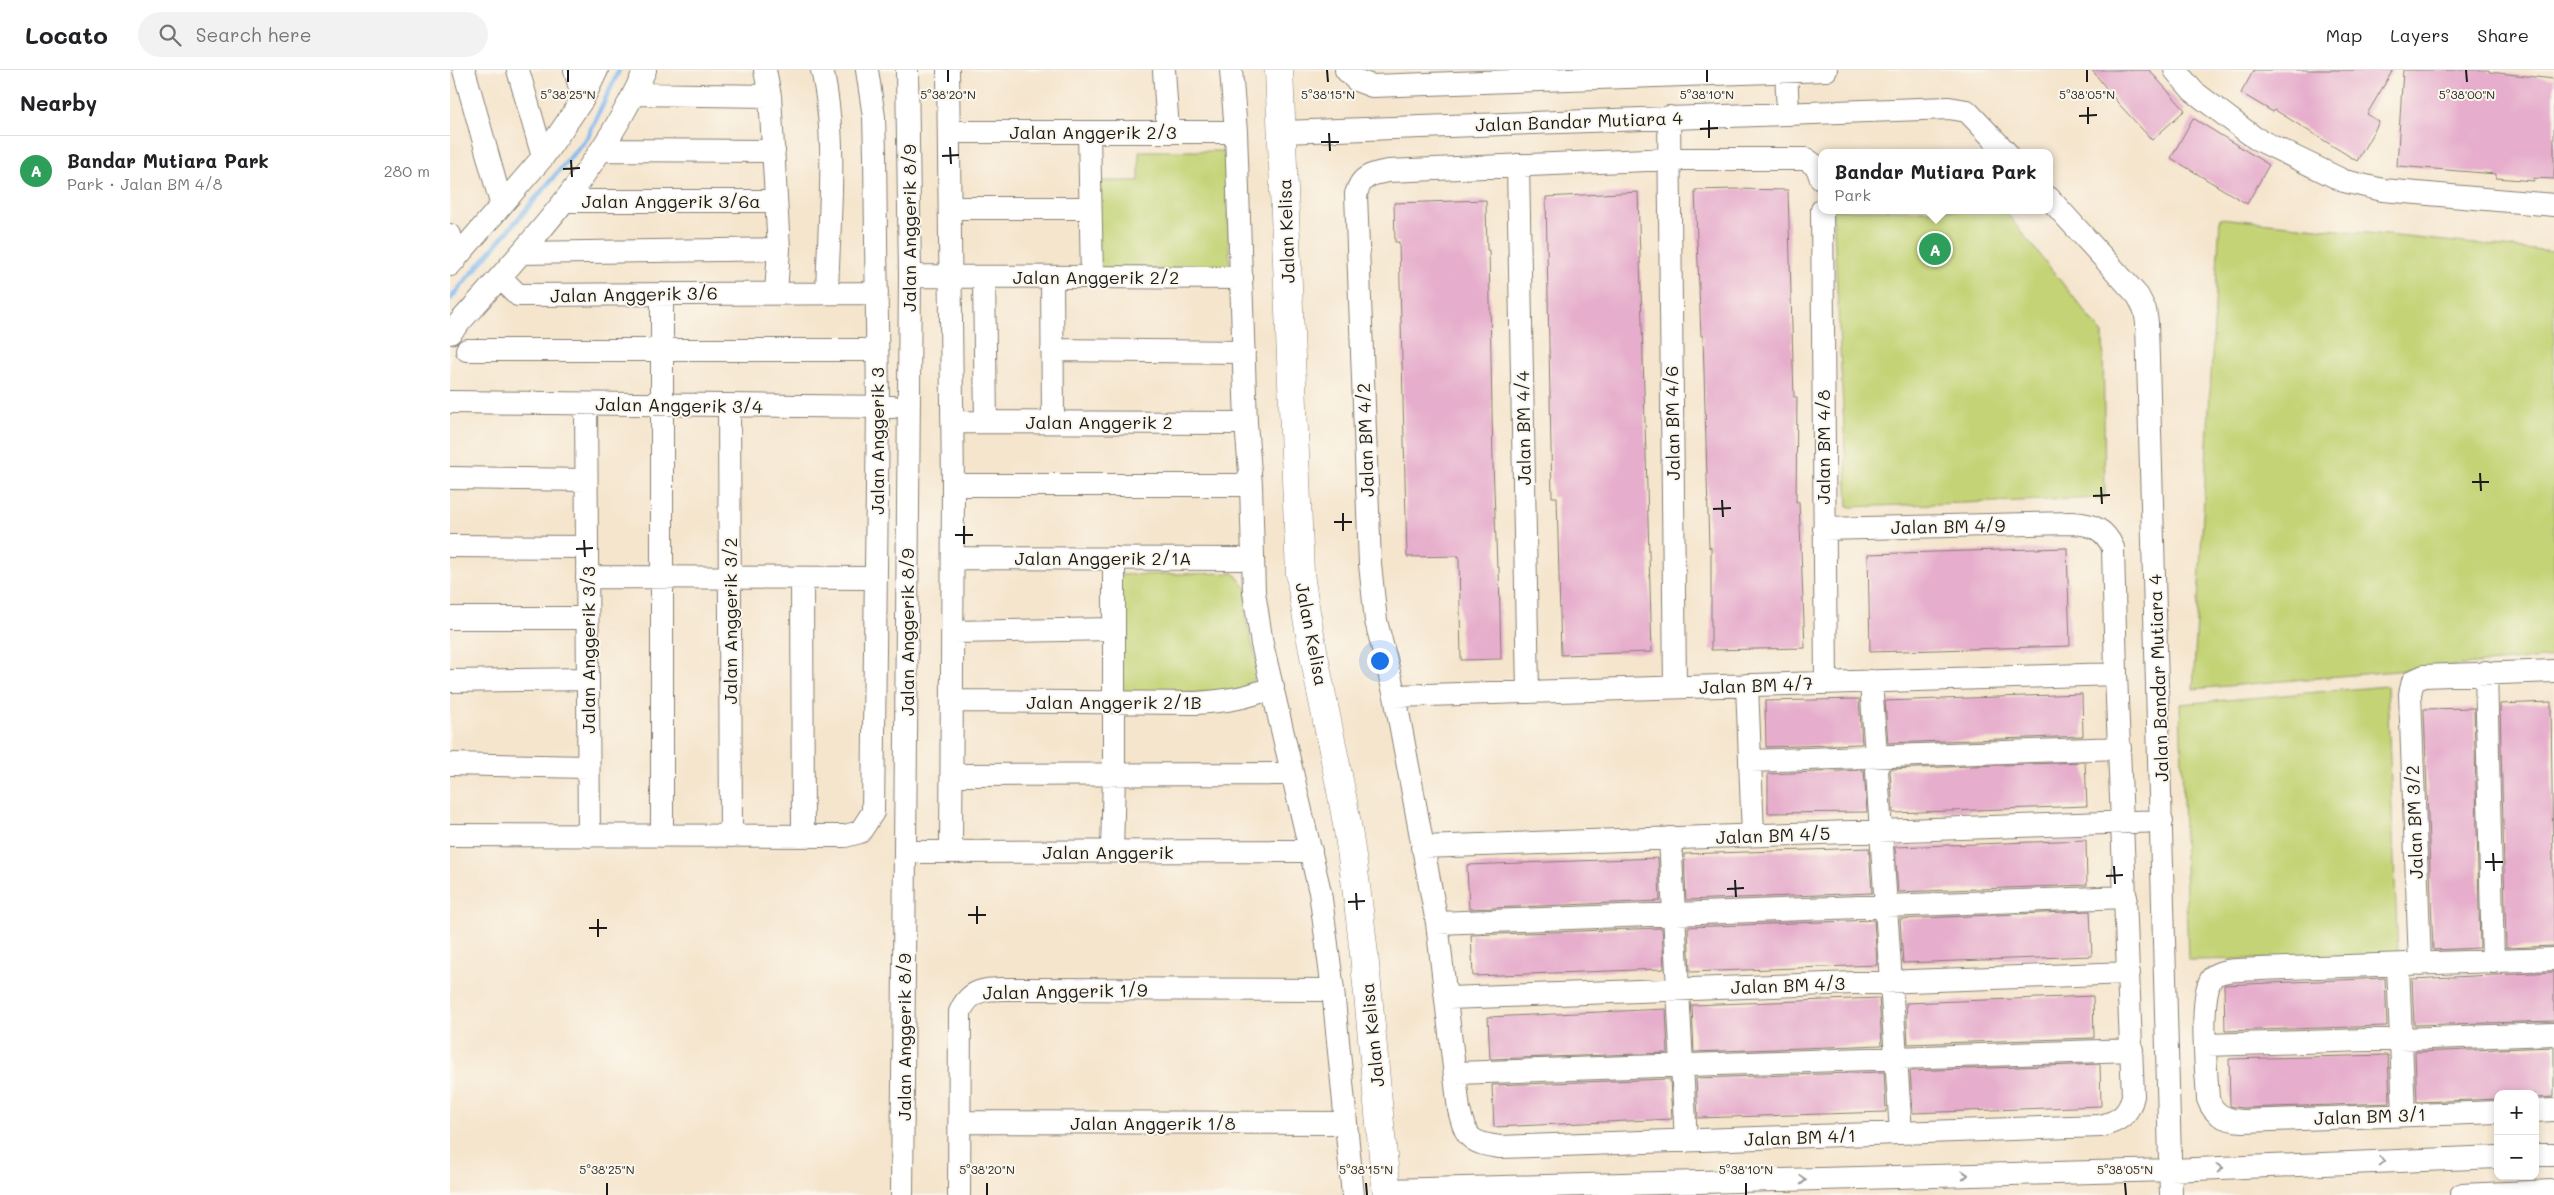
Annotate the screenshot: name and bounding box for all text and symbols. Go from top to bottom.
search box [138,12,488,57]
text: Locato [25,19,108,50]
icon: search [156,21,184,49]
text: Search here [196,22,311,47]
text: Map [2326,23,2362,47]
text: Layers [2390,23,2449,47]
text: Share [2477,23,2529,47]
text: 5°38'25"N [540,86,596,102]
text: 5°38'20"N [920,86,976,102]
text: 5°38'15"N [1301,86,1355,102]
text: 5°38'10"N [1680,86,1734,102]
text: 5°38'05"N [2059,86,2115,102]
text: 5°38'00"N [2439,86,2495,102]
text: Nearby [20,89,97,116]
street label: Jalan Bandar Mutiara 4 [1475,105,1684,137]
street label: Jalan Anggerik 2/3 [1010,120,1176,144]
street label: Jalan Anggerik 8/9 [897,144,921,312]
text: Bandar Mutiara Park [67,148,269,173]
popup [1818,149,2053,214]
text: Bandar Mutiara Park [1835,159,2036,184]
text: A [30,160,42,181]
text: 280 m [384,160,430,181]
text: Park · Jalan BM 4/8 [67,173,223,194]
street label: Jalan Kelisa [1272,178,1300,284]
text: Park [1835,184,1871,205]
street label: Jalan Anggerik 3/6a [582,189,760,213]
pin: A [1919,230,1951,268]
street label: Jalan Anggerik 2/2 [1013,265,1179,289]
street label: Jalan Anggerik 3/6 [550,281,718,307]
street label: Jalan BM 4/6 [1659,365,1685,481]
street label: Jalan Anggerik 3 [865,367,889,515]
street label: Jalan BM 4/4 [1510,370,1536,485]
street label: Jalan BM 4/2 [1351,383,1379,497]
street label: Jalan BM 4/8 [1811,390,1835,504]
street label: Jalan Anggerik 3/4 [595,392,763,418]
street label: Jalan Anggerik 2 [1026,410,1172,434]
street label: Jalan BM 4/9 [1891,513,2006,539]
street label: Jalan Anggerik 3/2 [718,538,742,704]
street label: Jalan Anggerik 2/1A [1015,546,1191,570]
street label: Jalan Anggerik 8/9 [895,548,919,716]
street label: Jalan Anggerik 3/3 [576,566,600,734]
street label: Jalan Bandar Mutiara 4 [2142,573,2174,782]
street label: Jalan Kelisa [1290,580,1334,688]
your location [1367,648,1393,674]
street label: Jalan BM 4/7 [1699,671,1813,699]
street label: Jalan Anggerik 2/1B [1026,690,1202,714]
street label: Jalan BM 3/2 [2400,765,2428,879]
street label: Jalan BM 4/5 [1715,821,1831,849]
street label: Jalan Anggerik [1042,840,1174,864]
street label: Jalan Anggerik 8/9 [892,953,916,1121]
street label: Jalan BM 4/3 [1730,971,1846,999]
street label: Jalan Anggerik 1/9 [982,978,1148,1004]
street label: Jalan Kelisa [1355,982,1389,1088]
map controls [2494,1090,2539,1180]
button: + [2494,1090,2539,1135]
street label: Jalan BM 3/1 [2314,1102,2426,1130]
street label: Jalan Anggerik 1/8 [1070,1111,1236,1135]
street label: Jalan BM 4/1 [1744,1123,1856,1151]
button: − [2494,1135,2539,1180]
one-way arrow [2379,1156,2387,1167]
text: 5°38'25"N [579,1161,635,1177]
text: 5°38'20"N [959,1161,1015,1177]
text: 5°38'15"N [1339,1161,1393,1177]
text: 5°38'10"N [1719,1161,1773,1177]
text: 5°38'05"N [2097,1161,2153,1177]
one-way arrow [2216,1163,2224,1173]
one-way arrow [1961,1170,1969,1181]
one-way arrow [1799,1174,1807,1185]

